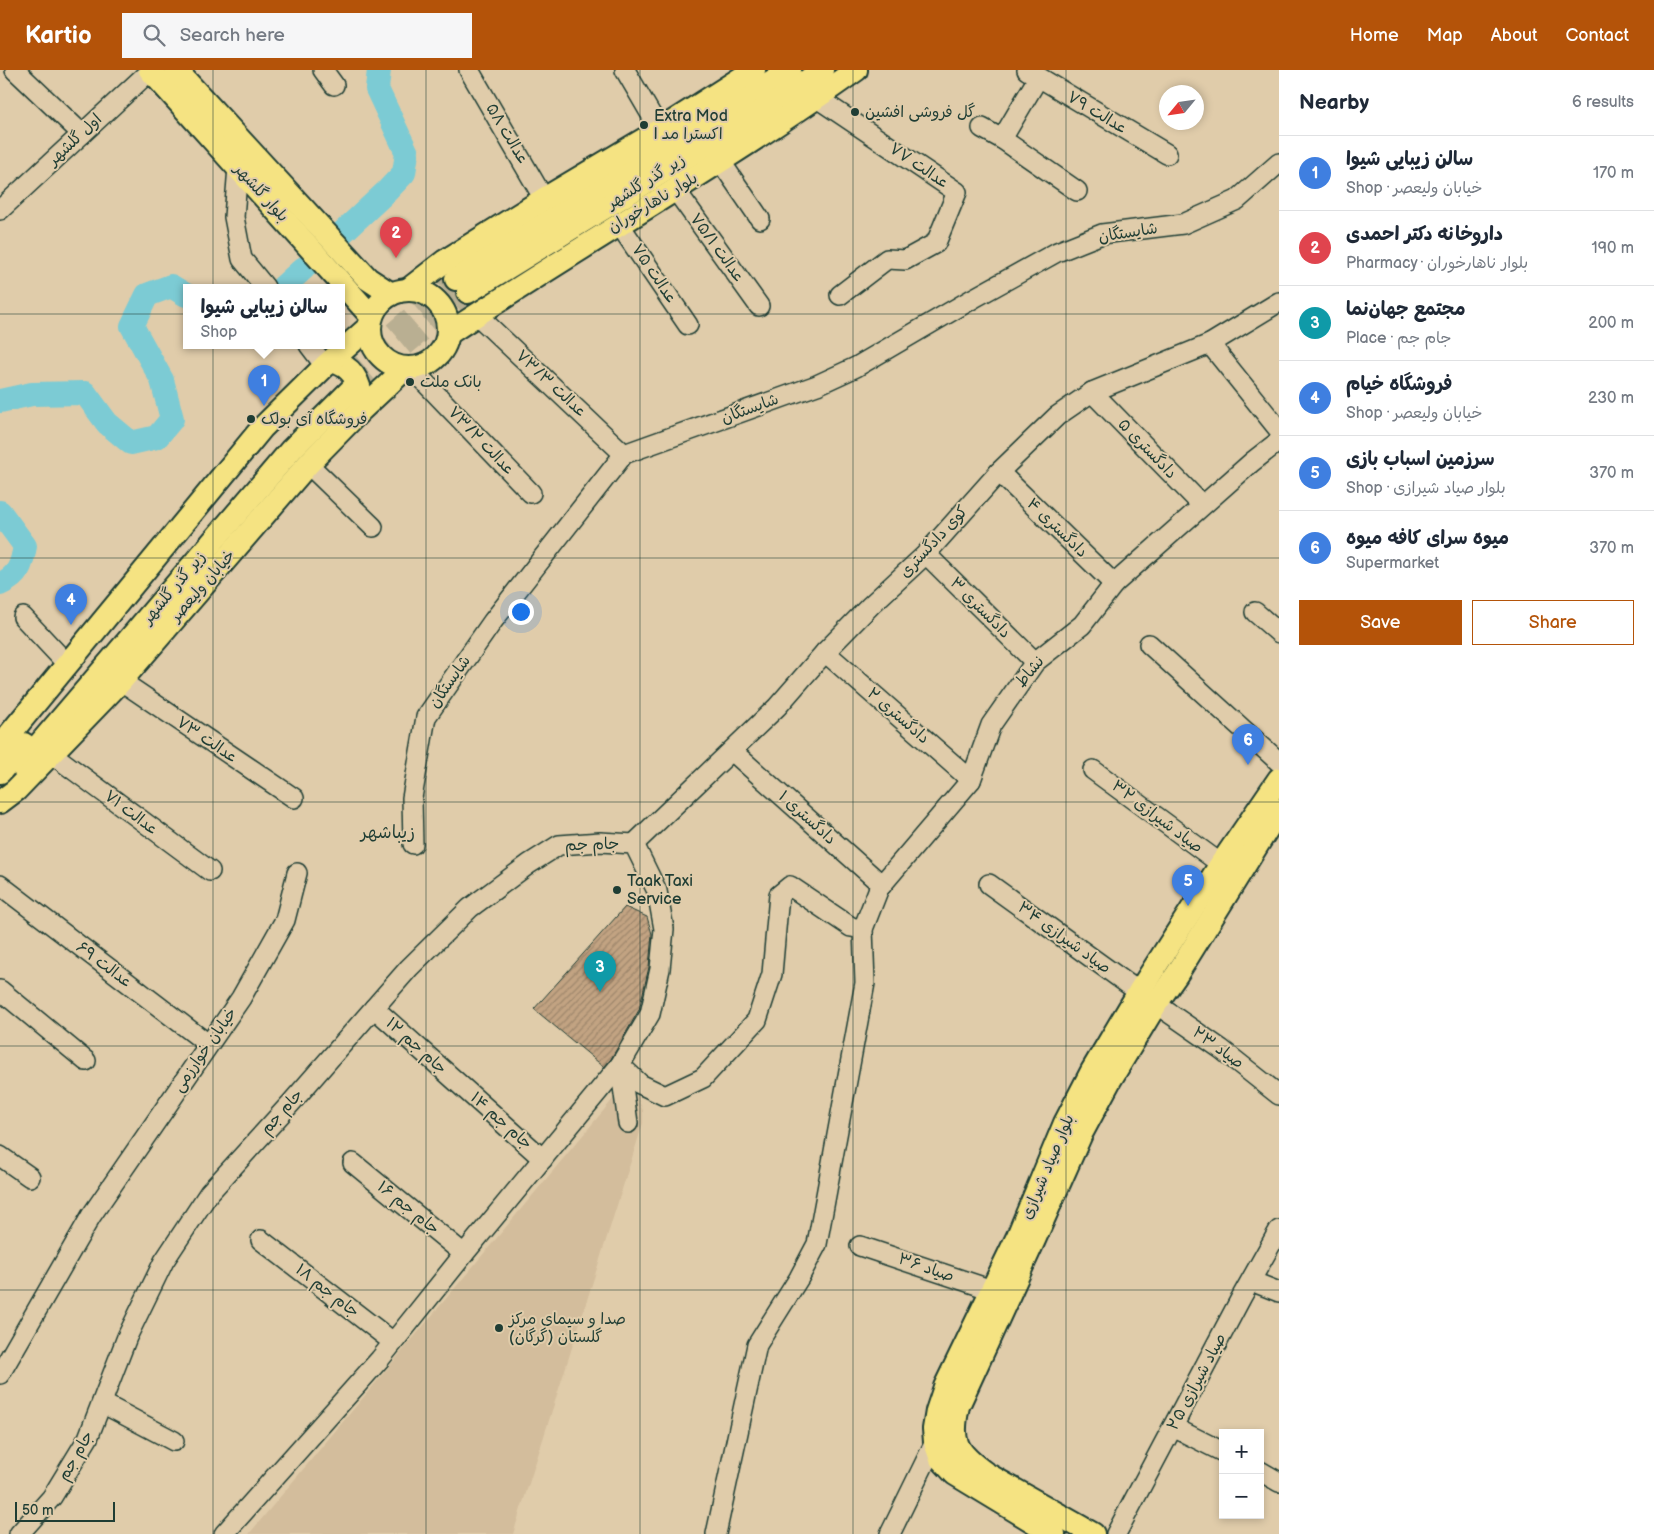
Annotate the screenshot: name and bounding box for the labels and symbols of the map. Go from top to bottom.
north arrow [1159,85,1204,130]
street label: عدالت ۷۹ [1063,88,1131,138]
street label: عدالت ۵۸ [481,100,533,168]
place label: گل فروشی افشین [865,102,976,122]
marker: گل فروشی افشین [849,106,861,118]
place label: Extra Mod | اکسترا مد [654,107,728,144]
street label: اول گلشهر [42,109,106,171]
marker: Extra Mod | اکسترا مد [638,119,650,131]
street label: عدالت ۷۷ [885,139,953,193]
street label: زیر گذر گلشهر [601,150,689,215]
street label: بلوار گلشهر [229,158,293,226]
street label: بلوار ناهارخوران [605,169,701,237]
street label: ۷۵/۱ عدالت [686,210,748,286]
pin: 2 [380,217,412,258]
street label: شایستگان [1097,218,1159,247]
street label: ۷۵ عدالت [627,241,681,307]
street label: ۷۳/۳ عدالت [511,346,591,422]
pin: 1 [248,365,280,406]
place label: بانک ملت [420,373,482,392]
marker: بانک ملت [404,376,416,388]
street label: شایستگان [718,389,781,428]
street label: عدالت ۷۳/۲ [444,403,518,479]
place label: فروشگاه آی بولک [261,409,367,429]
marker: فروشگاه آی بولک [245,413,257,425]
street label: دادگستری ۵ [1114,414,1181,483]
street label: دادگستری ۴ [1023,494,1092,562]
street label: کوی دادگستری [895,501,972,582]
street label: خیابان ولیعصر [165,546,239,627]
street label: زیر گذر گلشهر [136,547,210,630]
street label: دادگستری ۳ [946,573,1015,642]
pin: 4 [55,584,87,625]
your location [508,599,534,625]
street label: شایستگان [424,651,475,712]
street label: نشاط [1011,653,1049,691]
street label: دادگستری ۲ [863,683,934,748]
street label: عدالت ۷۳ [173,713,241,767]
pin: 6 [1232,724,1264,765]
street label: صیاد شیرازی ۳۲ [1108,777,1206,857]
street label: دادگستری ۱ [774,786,840,849]
street label: عدالت ۷۱ [100,787,162,839]
district label: زیباشهر [359,822,415,843]
street label: جام جم [564,835,620,857]
pin: 5 [1172,865,1204,906]
place label: Taak Taxi Service [627,872,693,909]
marker: Taak Taxi Service [611,884,623,896]
street label: صیاد شیرازی ۳۴ [1014,898,1114,978]
street label: عدالت ۶۹ [72,938,136,992]
pin: 3 [584,951,616,992]
street label: خیابان خوارزمی [169,1004,241,1096]
street label: ۱۲ جام جم [380,1014,450,1080]
street label: صیاد ۲۳ [1189,1023,1247,1073]
street label: جام جم [257,1085,309,1140]
street label: ۱۴ جام جم [465,1088,536,1155]
street label: بلوار صیاد شیرازی [1017,1112,1079,1222]
street label: ۱۶ جام جم [372,1177,443,1240]
street label: صیاد ۳۶ [896,1250,956,1286]
street label: ۱۸ جام جم [290,1260,363,1323]
place label: صدا و سیمای مرکز گلستان (گرگان) [507,1310,626,1347]
marker: صدا و سیمای مرکز گلستان (گرگان) [493,1322,505,1334]
street label: صیاد شیرازی ۲۵ [1163,1330,1231,1434]
street label: جام جم [54,1428,100,1485]
scale bar [15,1499,115,1522]

